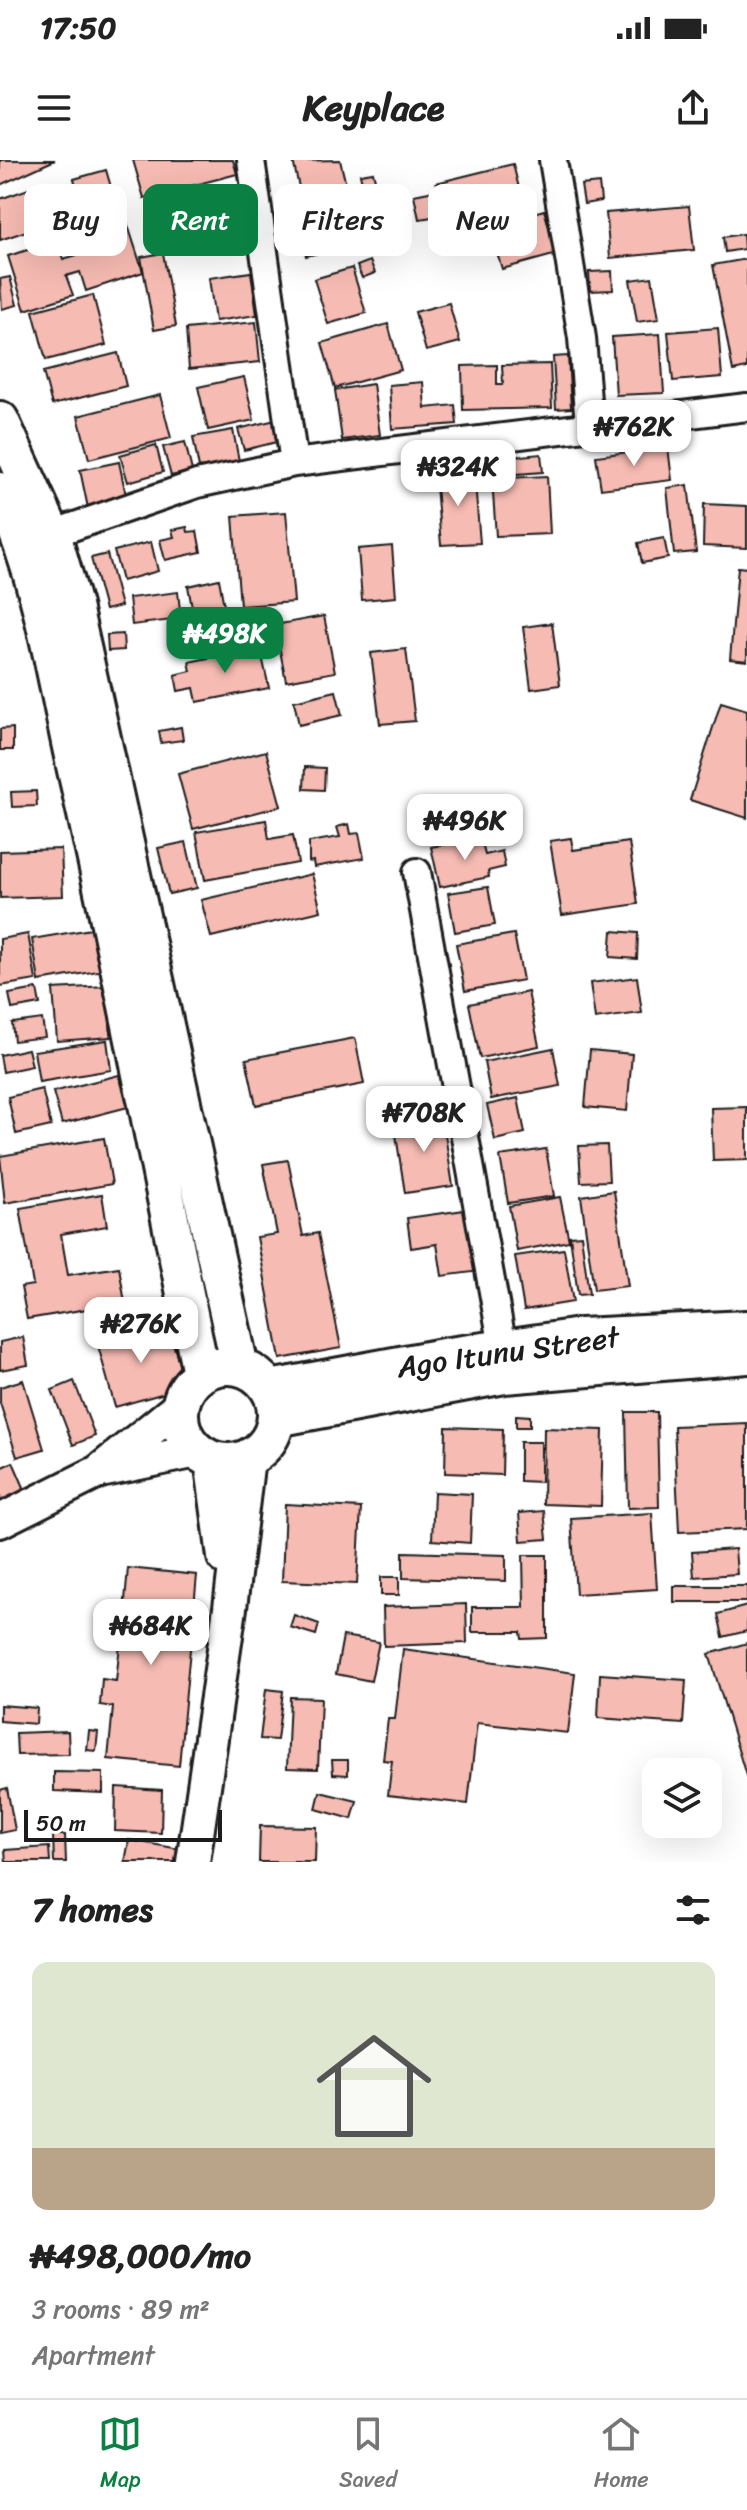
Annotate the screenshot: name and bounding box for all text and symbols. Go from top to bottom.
text: 17:50 [40,1,116,55]
text: Keyplace [303,76,444,140]
icon: menu [32,86,76,130]
icon: share [671,86,715,130]
chip: Buy [24,184,127,256]
chip: Rent [143,184,258,256]
chip: Filters [274,184,412,256]
chip: New [428,184,537,256]
pin: ₦762K [578,400,690,468]
text: ₦762K [595,403,673,449]
pin: ₦324K [402,440,514,508]
text: ₦324K [419,443,497,489]
pin: ₦498K [169,607,281,675]
text: ₦498K [185,610,266,656]
pin: ₦496K [409,794,521,862]
text: ₦496K [425,797,505,843]
pin: ₦708K [368,1086,480,1154]
text: ₦708K [384,1089,464,1135]
pin: ₦276K [85,1297,197,1365]
text: ₦276K [102,1300,180,1346]
street label: Ago Itunu Street [393,1309,624,1394]
pin: ₦684K [95,1599,207,1667]
text: ₦684K [111,1602,191,1648]
map controls [642,1758,722,1838]
button: layers [642,1758,722,1838]
text: 50 m [36,1804,86,1843]
scale bar [24,1806,222,1842]
text: 7 homes [32,1880,153,1940]
icon: filters [671,1888,715,1932]
icon: home [302,2014,446,2158]
text: ₦498,000/mo [32,2226,251,2286]
text: 3 rooms · 89 m² [32,2286,210,2332]
text: Apartment [32,2332,155,2378]
tab: Map [98,2412,142,2499]
tab: Saved [339,2412,397,2499]
tab: Home [594,2412,649,2499]

